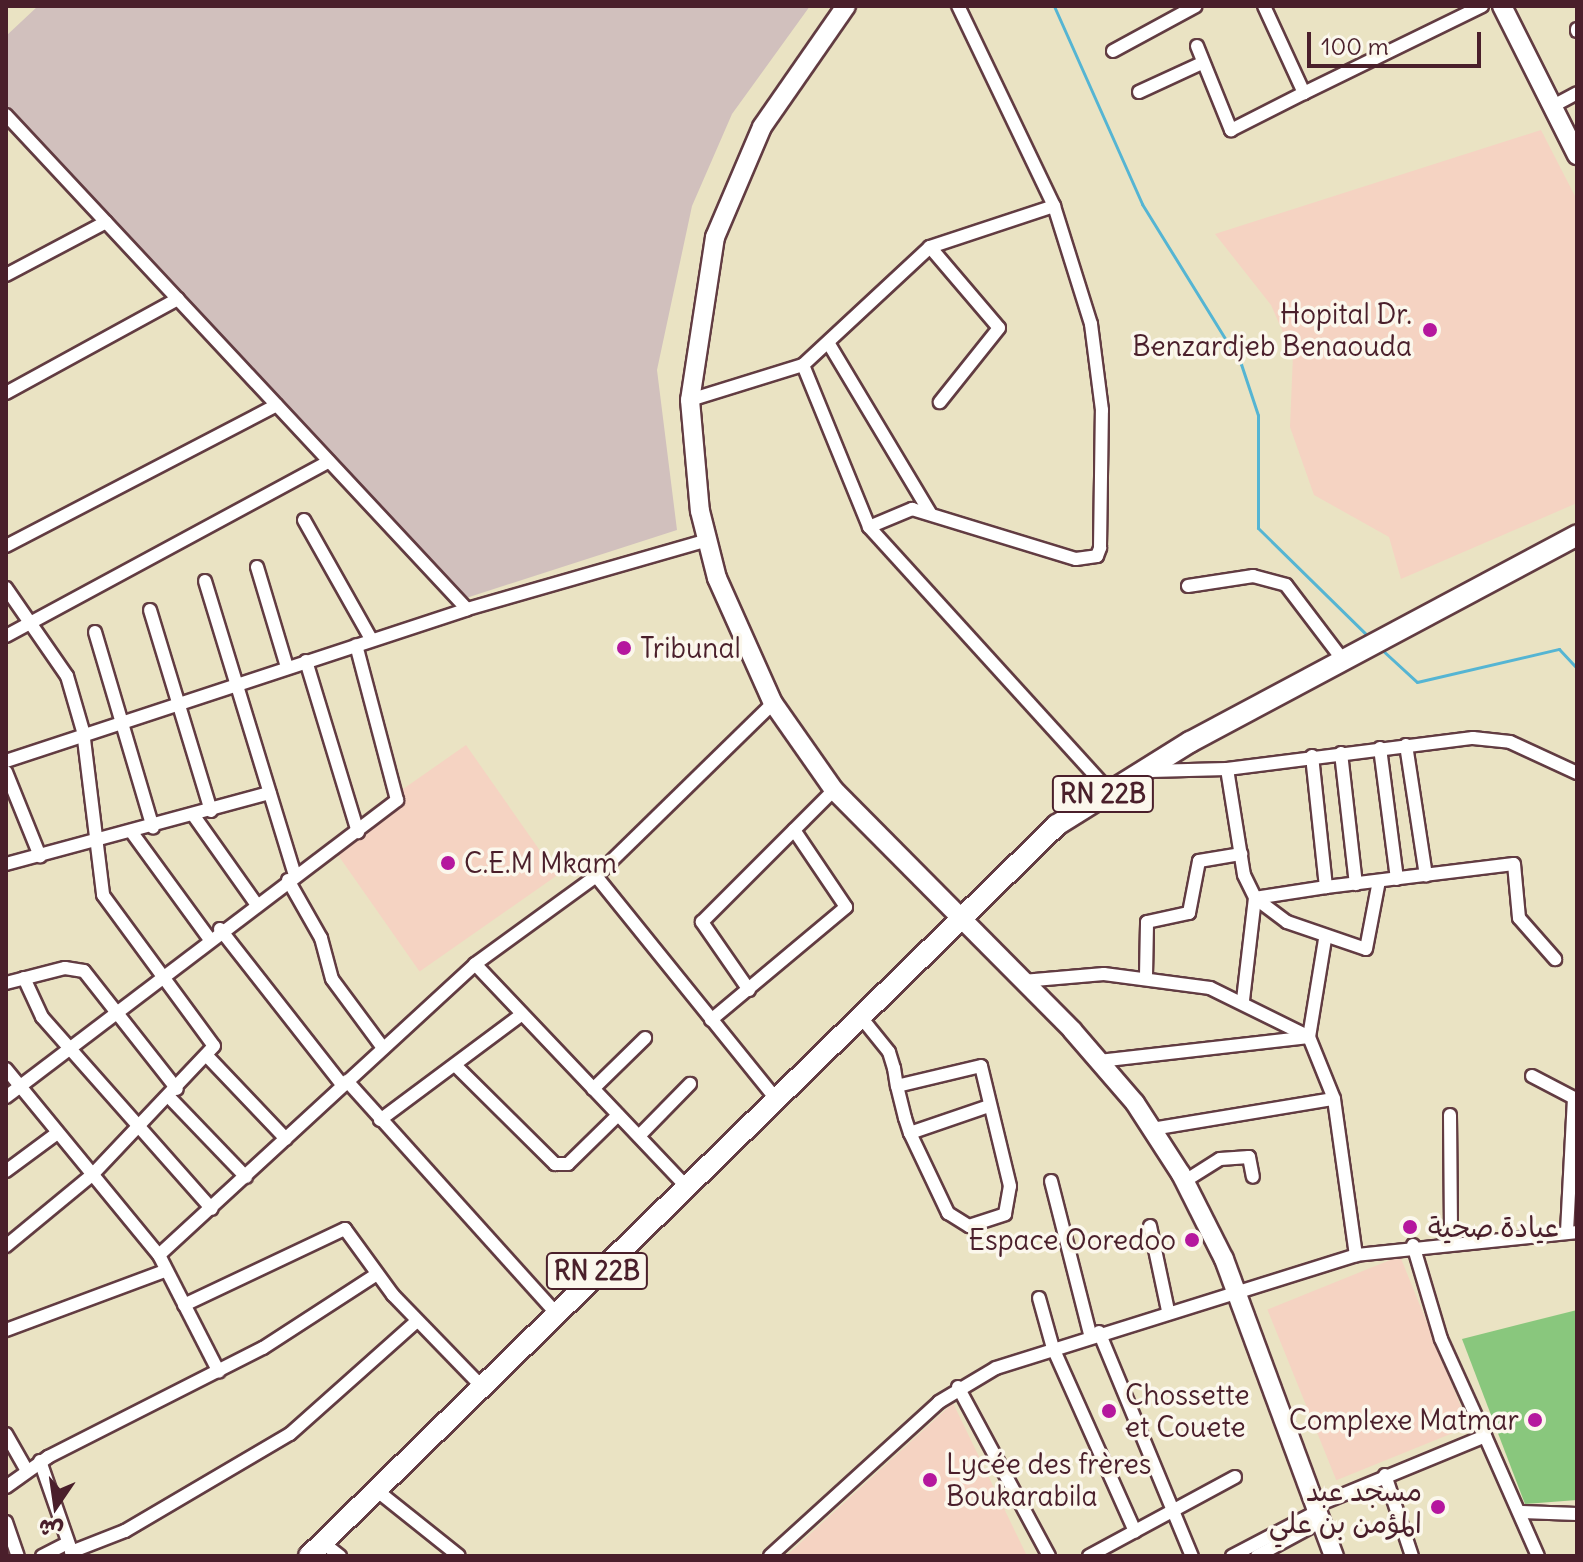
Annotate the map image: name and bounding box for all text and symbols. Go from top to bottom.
scale bar [1311,16,1485,66]
text: 100 m [1321,31,1389,61]
place label: Hopital Dr. Benzardjeb Benaouda [1132,297,1412,363]
marker: Hopital Dr. Benzardjeb Benaouda [1419,319,1441,341]
place label: Tribunal [640,631,741,665]
marker: Tribunal [615,639,633,657]
road number: RN 22B [1051,772,1155,816]
place label: C.E.M Mkam [464,846,617,880]
marker: C.E.M Mkam [439,854,457,872]
place label: عيادة صحية [1428,1210,1559,1244]
marker: عيادة صحية [1399,1216,1421,1238]
place label: Espace Ooredoo [968,1223,1176,1257]
marker: Espace Ooredoo [1183,1231,1201,1249]
road number: RN 22B [545,1249,649,1293]
place label: Chossette et Couete [1125,1378,1250,1444]
marker: Chossette et Couete [1100,1402,1118,1420]
place label: Complexe Matmar [1289,1403,1519,1437]
marker: Complexe Matmar [1526,1411,1544,1429]
place label: Lycée des frères Boukarabila [946,1447,1151,1513]
north arrow [16,1466,96,1546]
marker: Lycée des frères Boukarabila [921,1471,939,1489]
place label: مسجد عبد المؤمن بن علي [1269,1474,1422,1540]
marker: مسجد عبد المؤمن بن علي [1429,1498,1447,1516]
text: ش [36,1513,66,1546]

